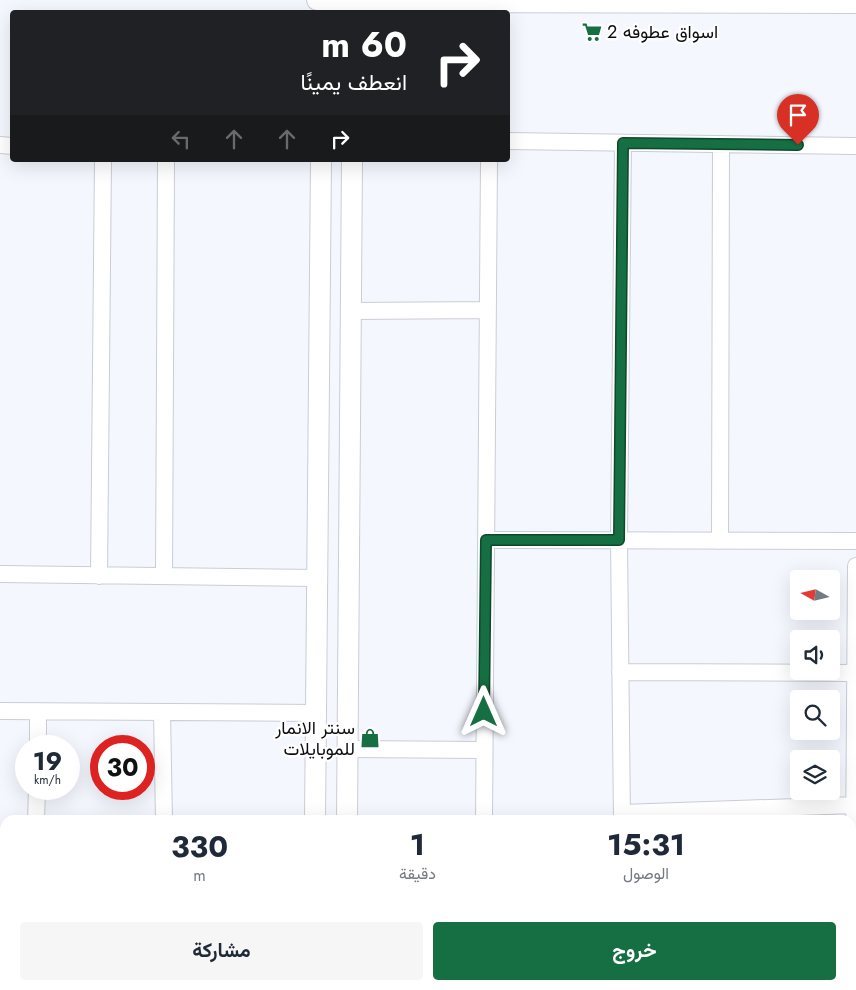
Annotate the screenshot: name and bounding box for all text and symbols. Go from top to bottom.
place label: اسواق عطوفه 2 [607,19,718,45]
text: 60 m [321,20,407,70]
supermarket icon: اسواق عطوفه 2 [581,21,603,43]
icon: right [425,30,490,95]
text: انعطف يمينًا [301,66,407,98]
pin [777,94,819,145]
icon: arrive [784,101,812,129]
icon: left [167,125,195,153]
icon: ahead [220,125,248,153]
icon: ahead [273,125,301,153]
icon: right [326,125,354,153]
north arrow [790,570,840,620]
map controls [790,570,840,800]
button: sound [790,630,840,680]
position arrow [457,685,509,737]
button: search [790,690,840,740]
place label: سنتر الانمار للموبايلات [274,715,355,762]
shop icon: سنتر الانمار للموبايلات [359,727,381,749]
speed limit sign: 30 [90,735,155,800]
text: 19 [33,743,62,779]
button: layers [790,750,840,800]
text: km/h [34,771,61,789]
text: 1 [410,823,425,866]
text: 15:31 [607,823,685,866]
text: 330 [171,825,228,868]
text: دقيقة [399,862,436,885]
text: الوصول [623,862,669,885]
text: m [193,864,206,887]
button: مشاركة [20,922,423,980]
button: خروج [433,922,836,980]

